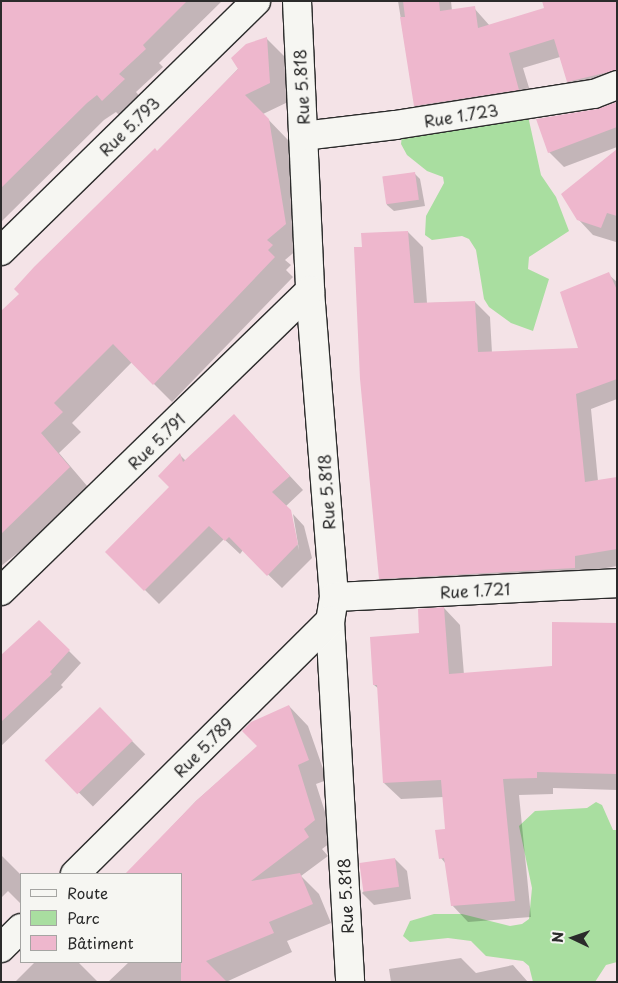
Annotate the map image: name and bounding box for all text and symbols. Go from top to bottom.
street label: Rue 5.818 [289,48,313,126]
street label: Rue 5.793 [94,92,164,160]
street label: Rue 1.723 [422,100,500,130]
street label: Rue 5.791 [123,409,189,473]
street label: Rue 5.818 [314,453,338,531]
street label: Rue 1.721 [439,579,511,601]
street label: Rue 5.789 [169,713,237,781]
street label: Rue 5.818 [333,857,357,935]
legend [20,873,182,963]
text: Route [67,881,108,904]
text: Parc [67,906,100,929]
north arrow [548,913,598,963]
text: Bâtiment [67,931,134,954]
text: N [547,931,568,943]

